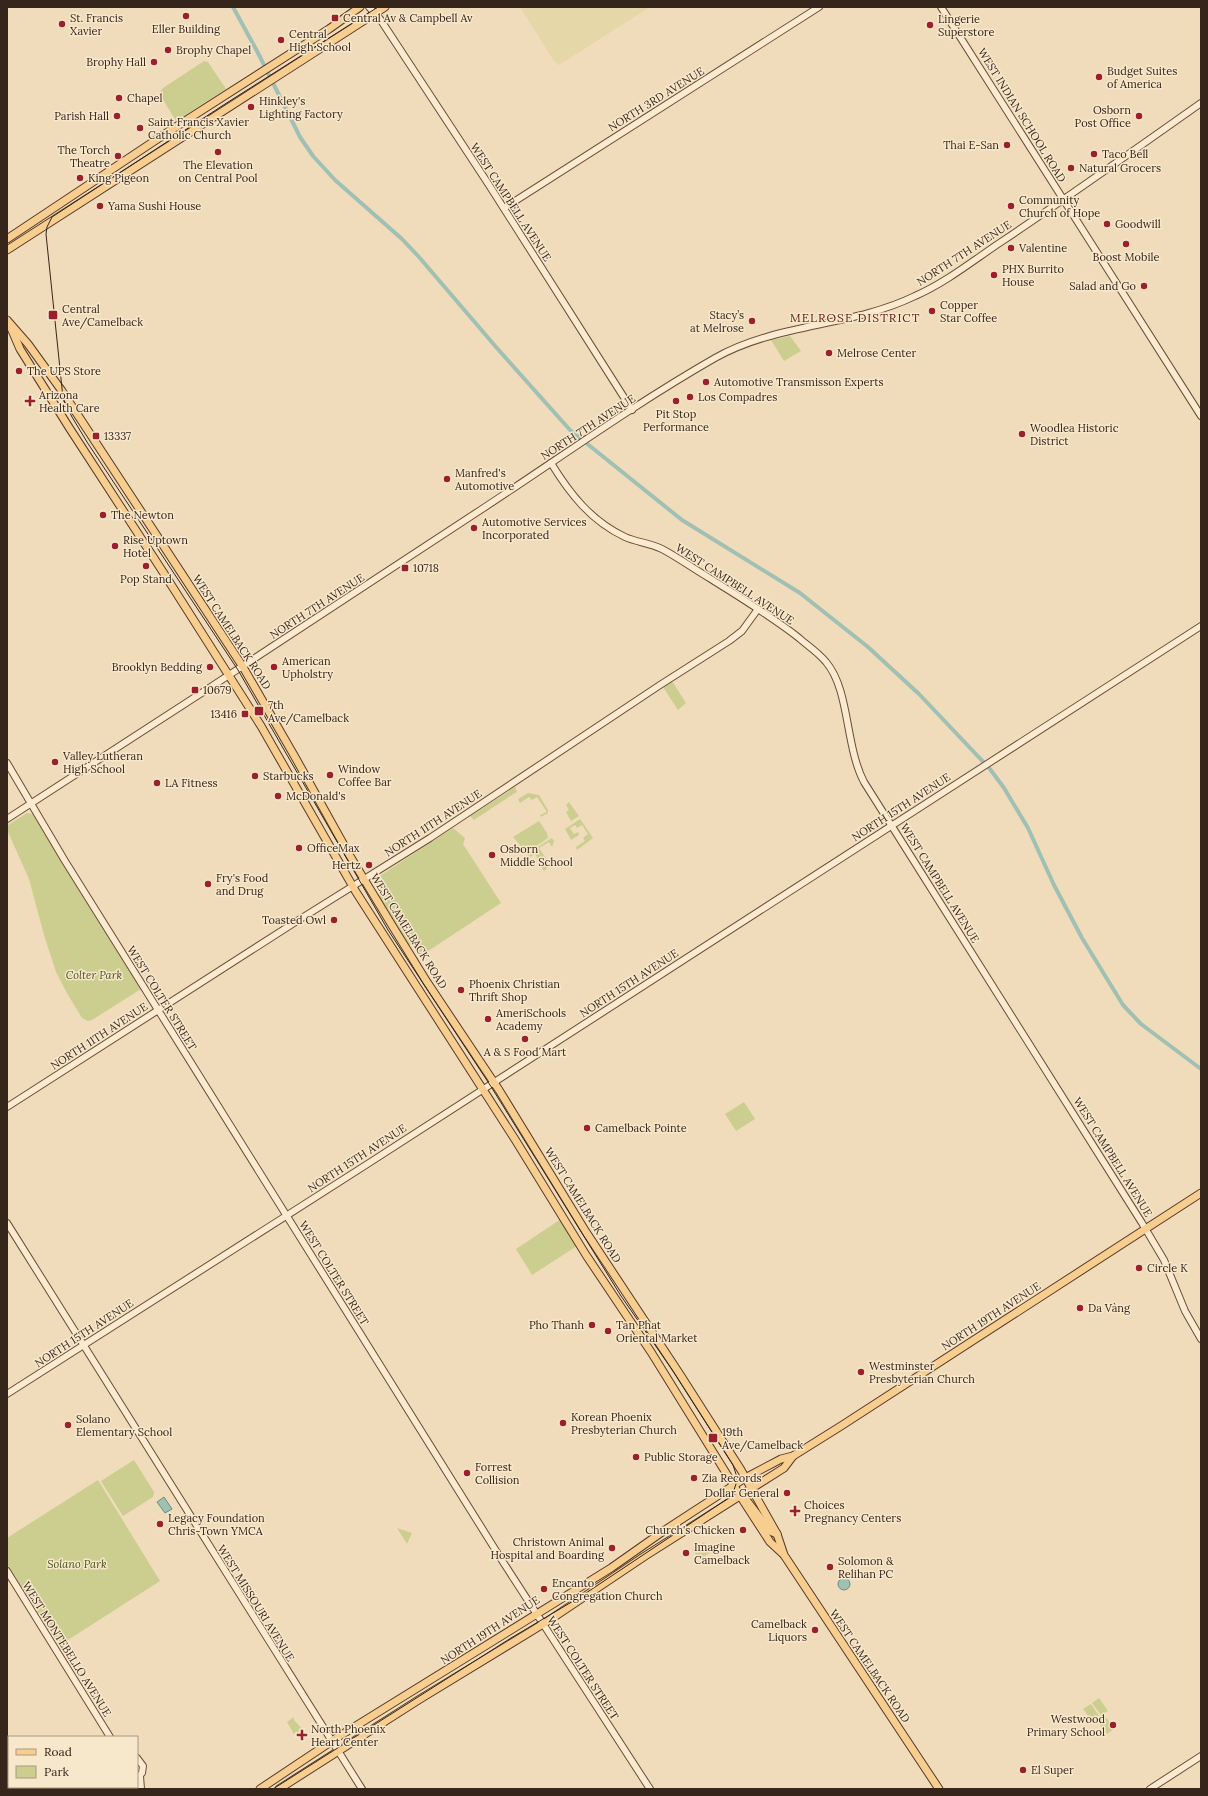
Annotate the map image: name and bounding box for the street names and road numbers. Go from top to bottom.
street label: WEST INDIAN SCHOOL ROAD [975,45,1069,185]
street label: NORTH 3RD AVENUE [605,64,707,134]
street label: WEST CAMPBELL AVENUE [467,140,555,264]
street label: NORTH 7TH AVENUE [914,217,1014,289]
street label: NORTH 7TH AVENUE [538,391,638,463]
street label: WEST CAMPBELL AVENUE [673,540,797,628]
street label: NORTH 7TH AVENUE [267,570,367,642]
street label: WEST CAMELBACK ROAD [190,572,274,692]
street label: NORTH 15TH AVENUE [849,770,953,844]
street label: NORTH 11TH AVENUE [382,786,484,860]
street label: WEST CAMPBELL AVENUE [897,821,983,945]
street label: WEST CAMELBACK ROAD [368,871,450,991]
street label: WEST COLTER STREET [124,943,200,1053]
street label: NORTH 15TH AVENUE [577,946,681,1020]
street label: NORTH 11TH AVENUE [48,999,150,1073]
street label: WEST CAMPBELL AVENUE [1070,1095,1156,1219]
street label: NORTH 15TH AVENUE [305,1121,409,1195]
street label: WEST CAMELBACK ROAD [542,1145,624,1265]
street label: WEST COLTER STREET [296,1218,372,1328]
street label: NORTH 19TH AVENUE [939,1279,1043,1353]
street label: NORTH 15TH AVENUE [32,1296,136,1370]
street label: WEST MISSOURI AVENUE [214,1542,298,1664]
street label: WEST MONTEBELLO AVENUE [20,1579,115,1719]
street label: NORTH 19TH AVENUE [438,1593,542,1667]
street label: WEST CAMELBACK ROAD [827,1607,913,1725]
street label: WEST COLTER STREET [544,1614,622,1722]

